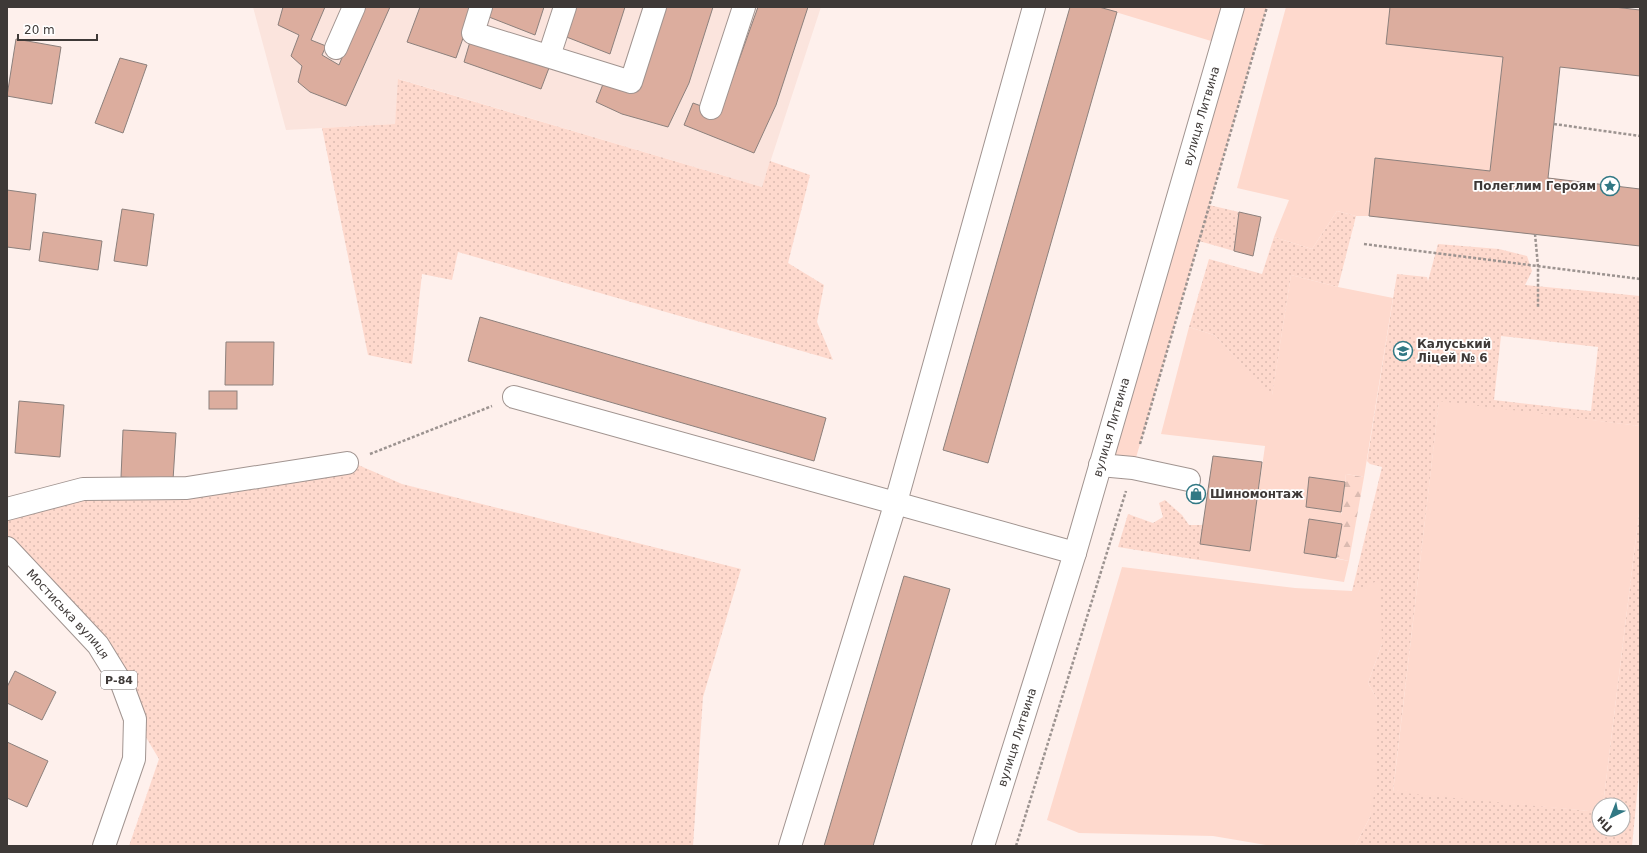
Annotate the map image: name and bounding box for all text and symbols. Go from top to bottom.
scale bar [18,16,97,42]
text: 20 m [24,23,55,37]
street label: вулиця Литвина [1180,65,1222,167]
place icon: Полеглим Героям [1599,175,1621,197]
place label: Полеглим Героям [1473,179,1596,193]
place label: Калуський Ліцей № 6 [1417,337,1491,365]
school or university icon: Калуський Ліцей № 6 [1392,340,1414,362]
street label: вулиця Литвина [1090,376,1132,479]
shop icon: Шиномонтаж [1185,483,1207,505]
place label: Шиномонтаж [1210,487,1303,501]
street label: Мостиська вулиця [24,566,112,662]
road number: Р-84 [101,671,137,689]
street label: вулиця Литвина [995,686,1039,788]
north arrow [1591,797,1631,837]
text: Пн [1594,813,1615,834]

